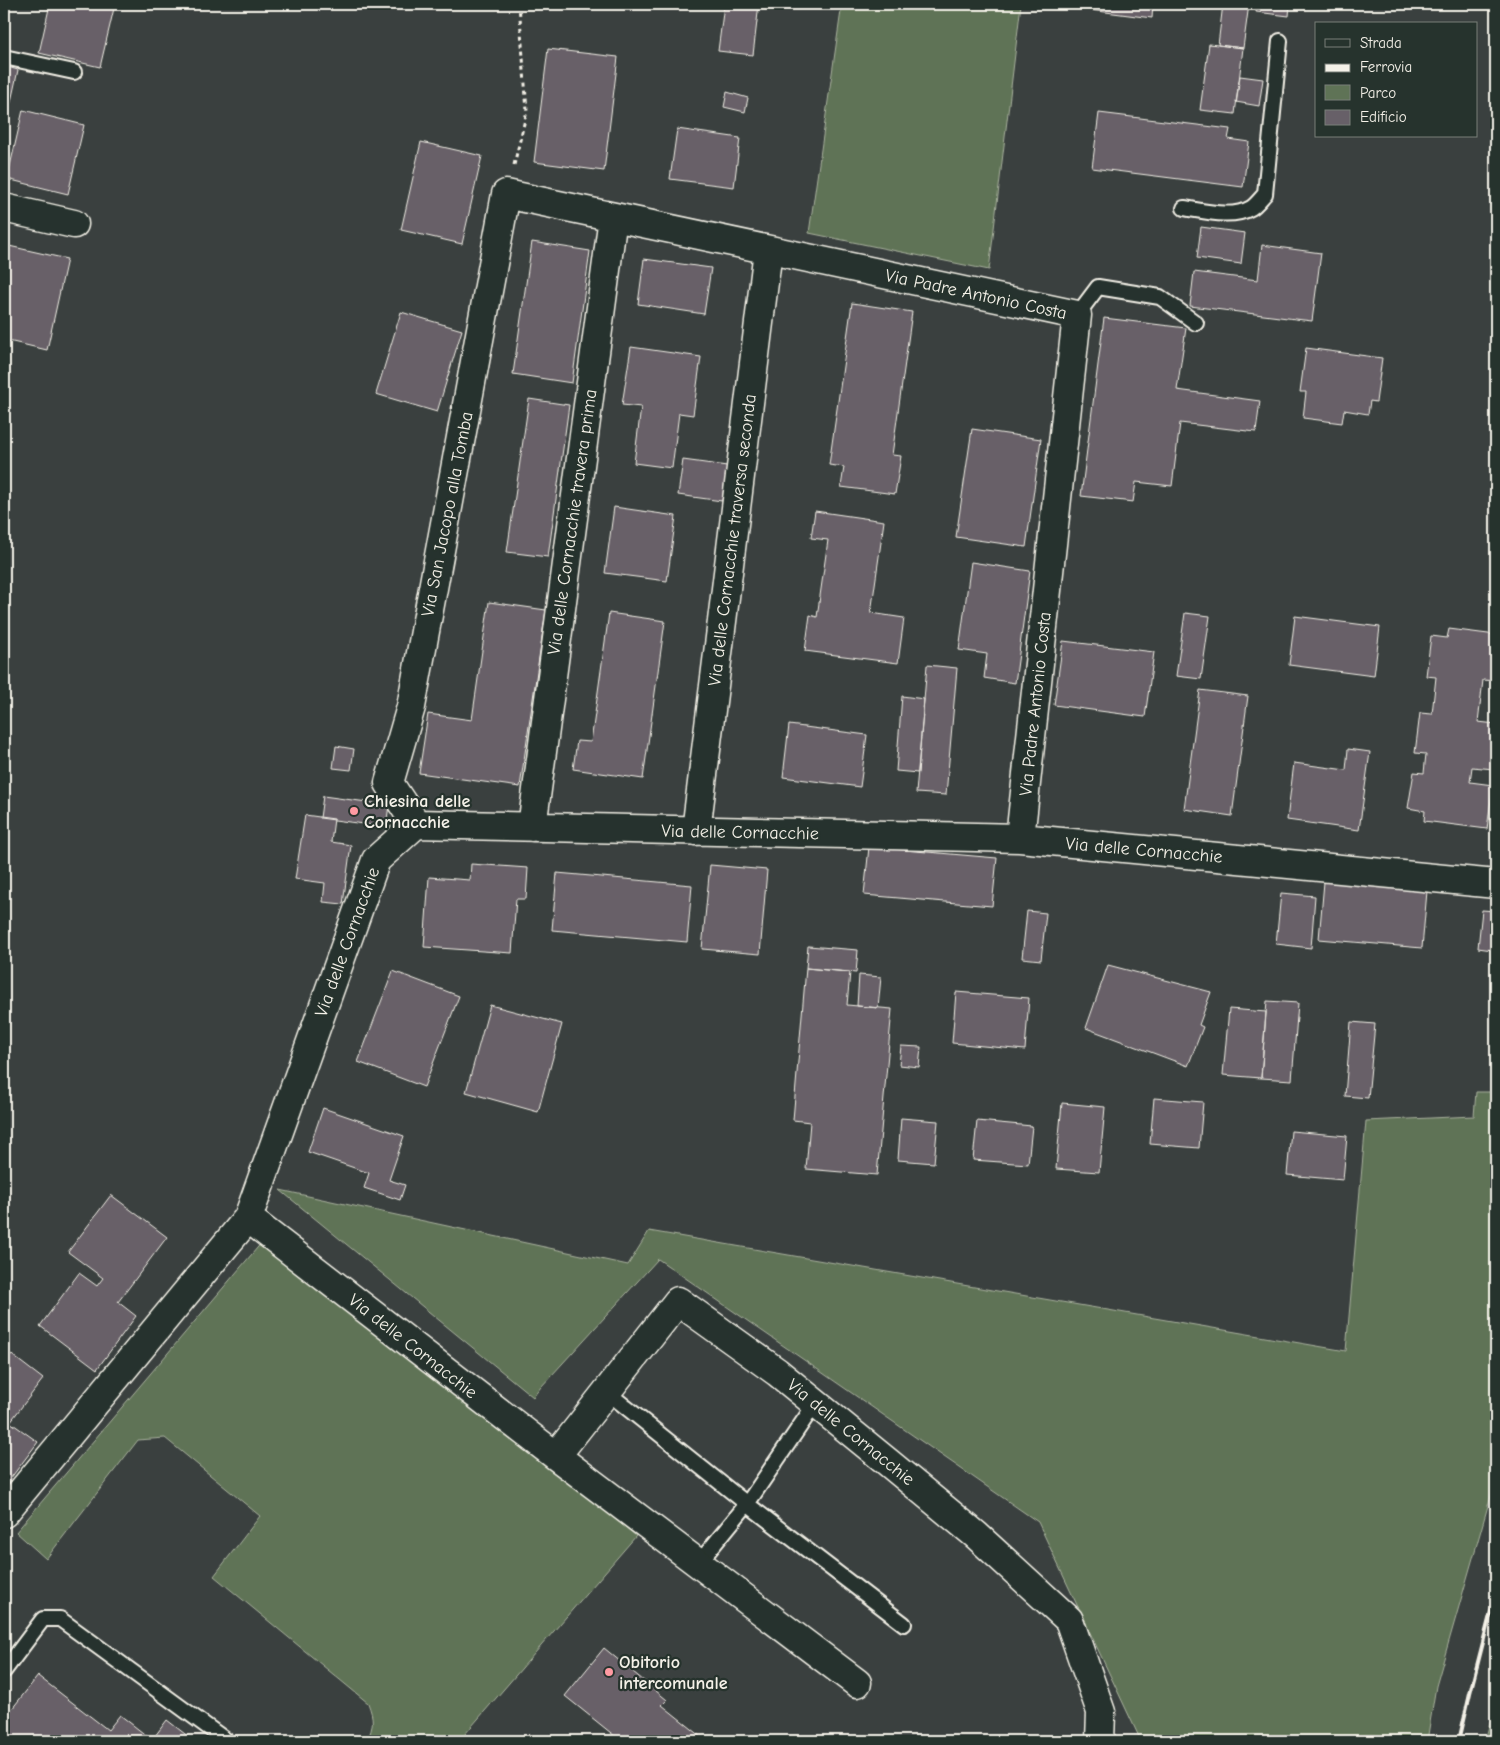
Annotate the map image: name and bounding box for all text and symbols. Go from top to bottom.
legend [1315,22,1478,138]
text: Strada [1360,34,1402,52]
text: Ferrovia [1360,58,1412,76]
text: Parco [1360,84,1396,102]
text: Edificio [1360,108,1407,126]
street label: Via Padre Antonio Costa [883,265,1069,324]
street label: Via delle Cornacchie travera prima [543,388,602,656]
street label: Via delle Cornacchie traversa seconda [704,393,761,687]
street label: Via San Jacopo alla Tomba [417,410,478,618]
street label: Via Padre Antonio Costa [1015,611,1056,797]
place label: Chiesina delle Cornacchie [364,791,471,833]
marker: Chiesina delle Cornacchie [348,805,360,817]
street label: Via delle Cornacchie [661,821,819,844]
street label: Via delle Cornacchie [1065,833,1223,868]
street label: Via delle Cornacchie [311,865,384,1020]
street label: Via delle Cornacchie [344,1290,481,1403]
street label: Via delle Cornacchie [783,1375,919,1490]
place label: Obitorio intercomunale [619,1652,728,1694]
marker: Obitorio intercomunale [603,1666,615,1678]

